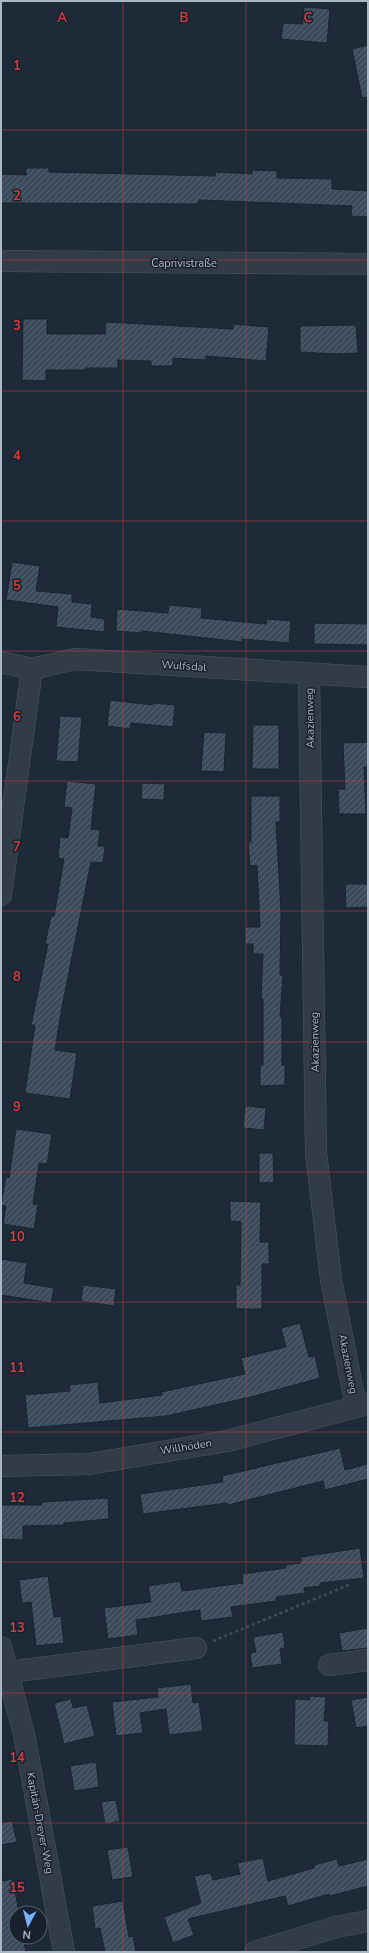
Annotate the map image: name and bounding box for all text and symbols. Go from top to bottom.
text: A [57,9,67,27]
text: B [180,9,189,27]
text: C [304,9,313,27]
text: 1 [13,57,21,75]
text: 2 [13,187,21,205]
street label: Caprivistraße [151,256,217,271]
text: 3 [13,317,21,335]
text: 4 [13,447,21,465]
text: 5 [13,577,21,595]
street label: Wulfsdal [161,657,208,675]
street label: Akazienweg [302,688,318,748]
text: 6 [13,708,21,726]
text: 7 [13,838,21,856]
text: 8 [13,968,21,986]
street label: Akazienweg [307,1012,323,1072]
text: 9 [13,1098,21,1116]
text: 10 [9,1228,25,1246]
street label: Akazienweg [335,1333,361,1395]
text: 11 [9,1359,25,1377]
street label: Willhöden [159,1436,213,1458]
text: 12 [9,1489,25,1507]
text: 13 [9,1619,25,1637]
text: 14 [9,1749,25,1767]
street label: Kapitän-Dreyer-Weg [23,1771,57,1875]
text: 15 [9,1879,25,1897]
north arrow [8,1905,48,1945]
text: N [22,1926,32,1942]

